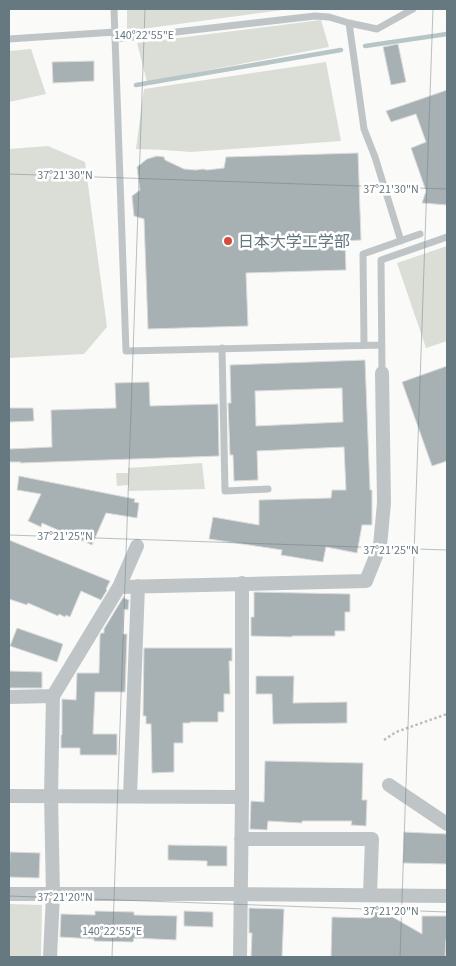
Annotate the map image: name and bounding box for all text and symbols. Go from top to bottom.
text: 140°22'55"E [114,27,174,44]
text: 37°21'30"N [37,167,93,184]
text: 37°21'30"N [363,181,419,198]
place label: 日本大学工学部 [238,231,350,253]
marker: 日本大学工学部 [222,235,234,247]
text: 37°21'25"N [37,528,93,545]
text: 37°21'25"N [363,542,419,559]
text: 37°21'20"N [37,889,93,906]
text: 37°21'20"N [363,903,419,920]
text: 140°22'55"E [82,923,142,940]

